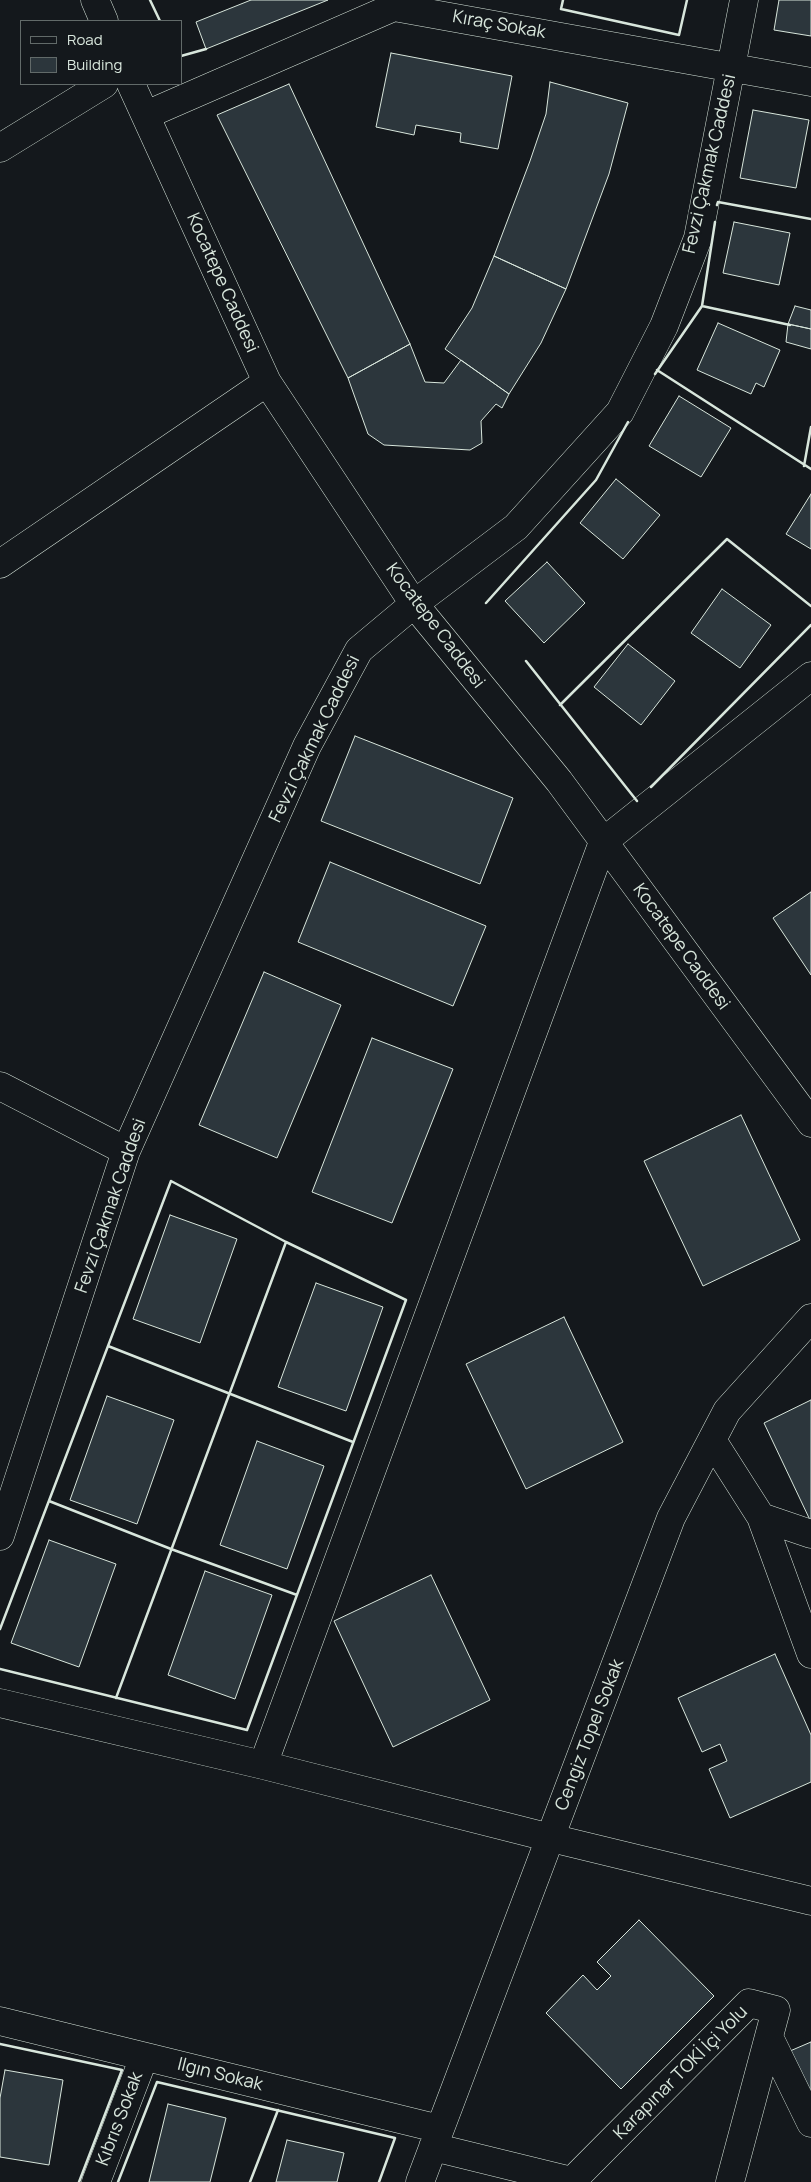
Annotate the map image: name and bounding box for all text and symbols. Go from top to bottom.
street label: Kıraç Sokak [451,6,547,44]
legend [20,20,182,85]
text: Road [67,29,103,50]
text: Building [67,54,122,75]
street label: Fevzi Çakmak Caddesi [679,72,741,256]
street label: Kocatepe Caddesi [181,210,263,356]
street label: Kocatepe Caddesi [381,559,489,693]
street label: Fevzi Çakmak Caddesi [265,652,365,826]
street label: Kocatepe Caddesi [628,880,734,1014]
street label: Fevzi Çakmak Caddesi [71,1116,151,1296]
street label: Cengiz Topel Sokak [551,1656,629,1814]
street label: Karapınar TOKİ İçi Yolu [610,2002,752,2144]
street label: Ilgın Sokak [175,2054,265,2096]
street label: Kıbrıs Sokak [92,2069,148,2169]

